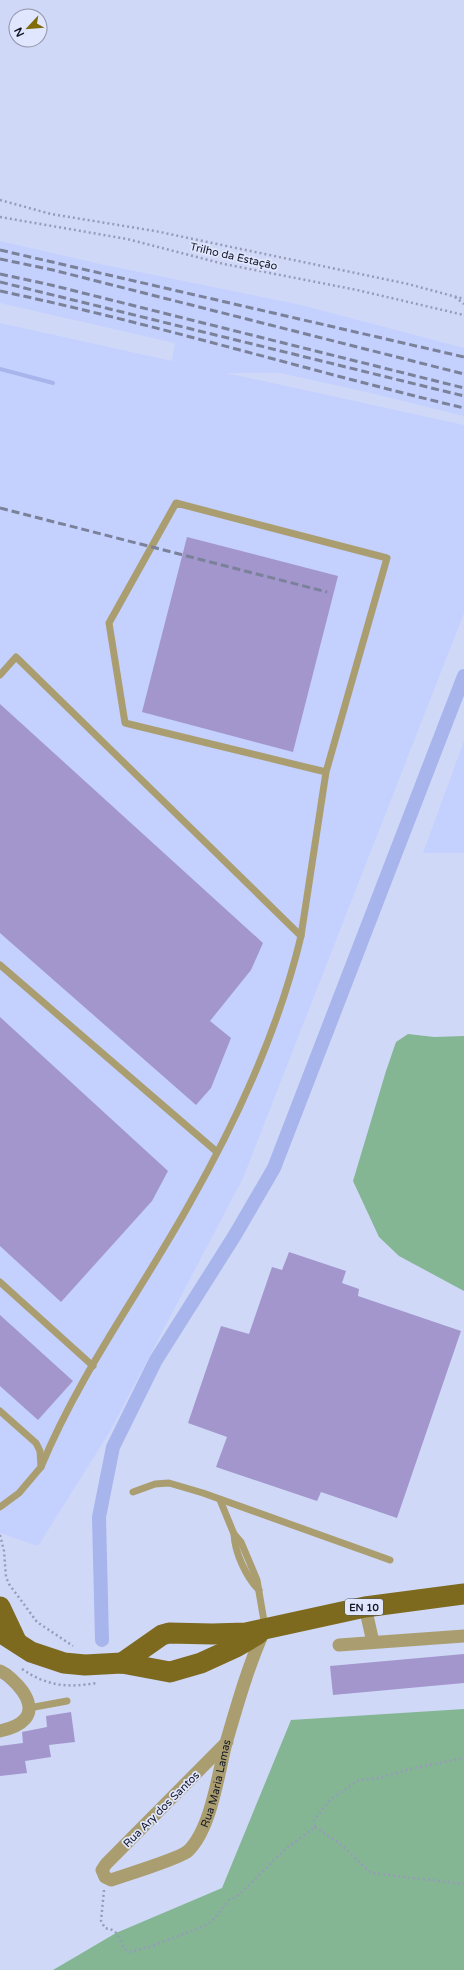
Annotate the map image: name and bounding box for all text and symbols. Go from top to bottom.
north arrow [8,8,48,48]
text: N [12,25,27,39]
street label: Trilho da Estação [189,240,279,273]
road number: EN 10 [345,1599,383,1615]
street label: Rua Maria Lamas [198,1738,234,1830]
street label: Rua Ary dos Santos [121,1769,202,1850]

